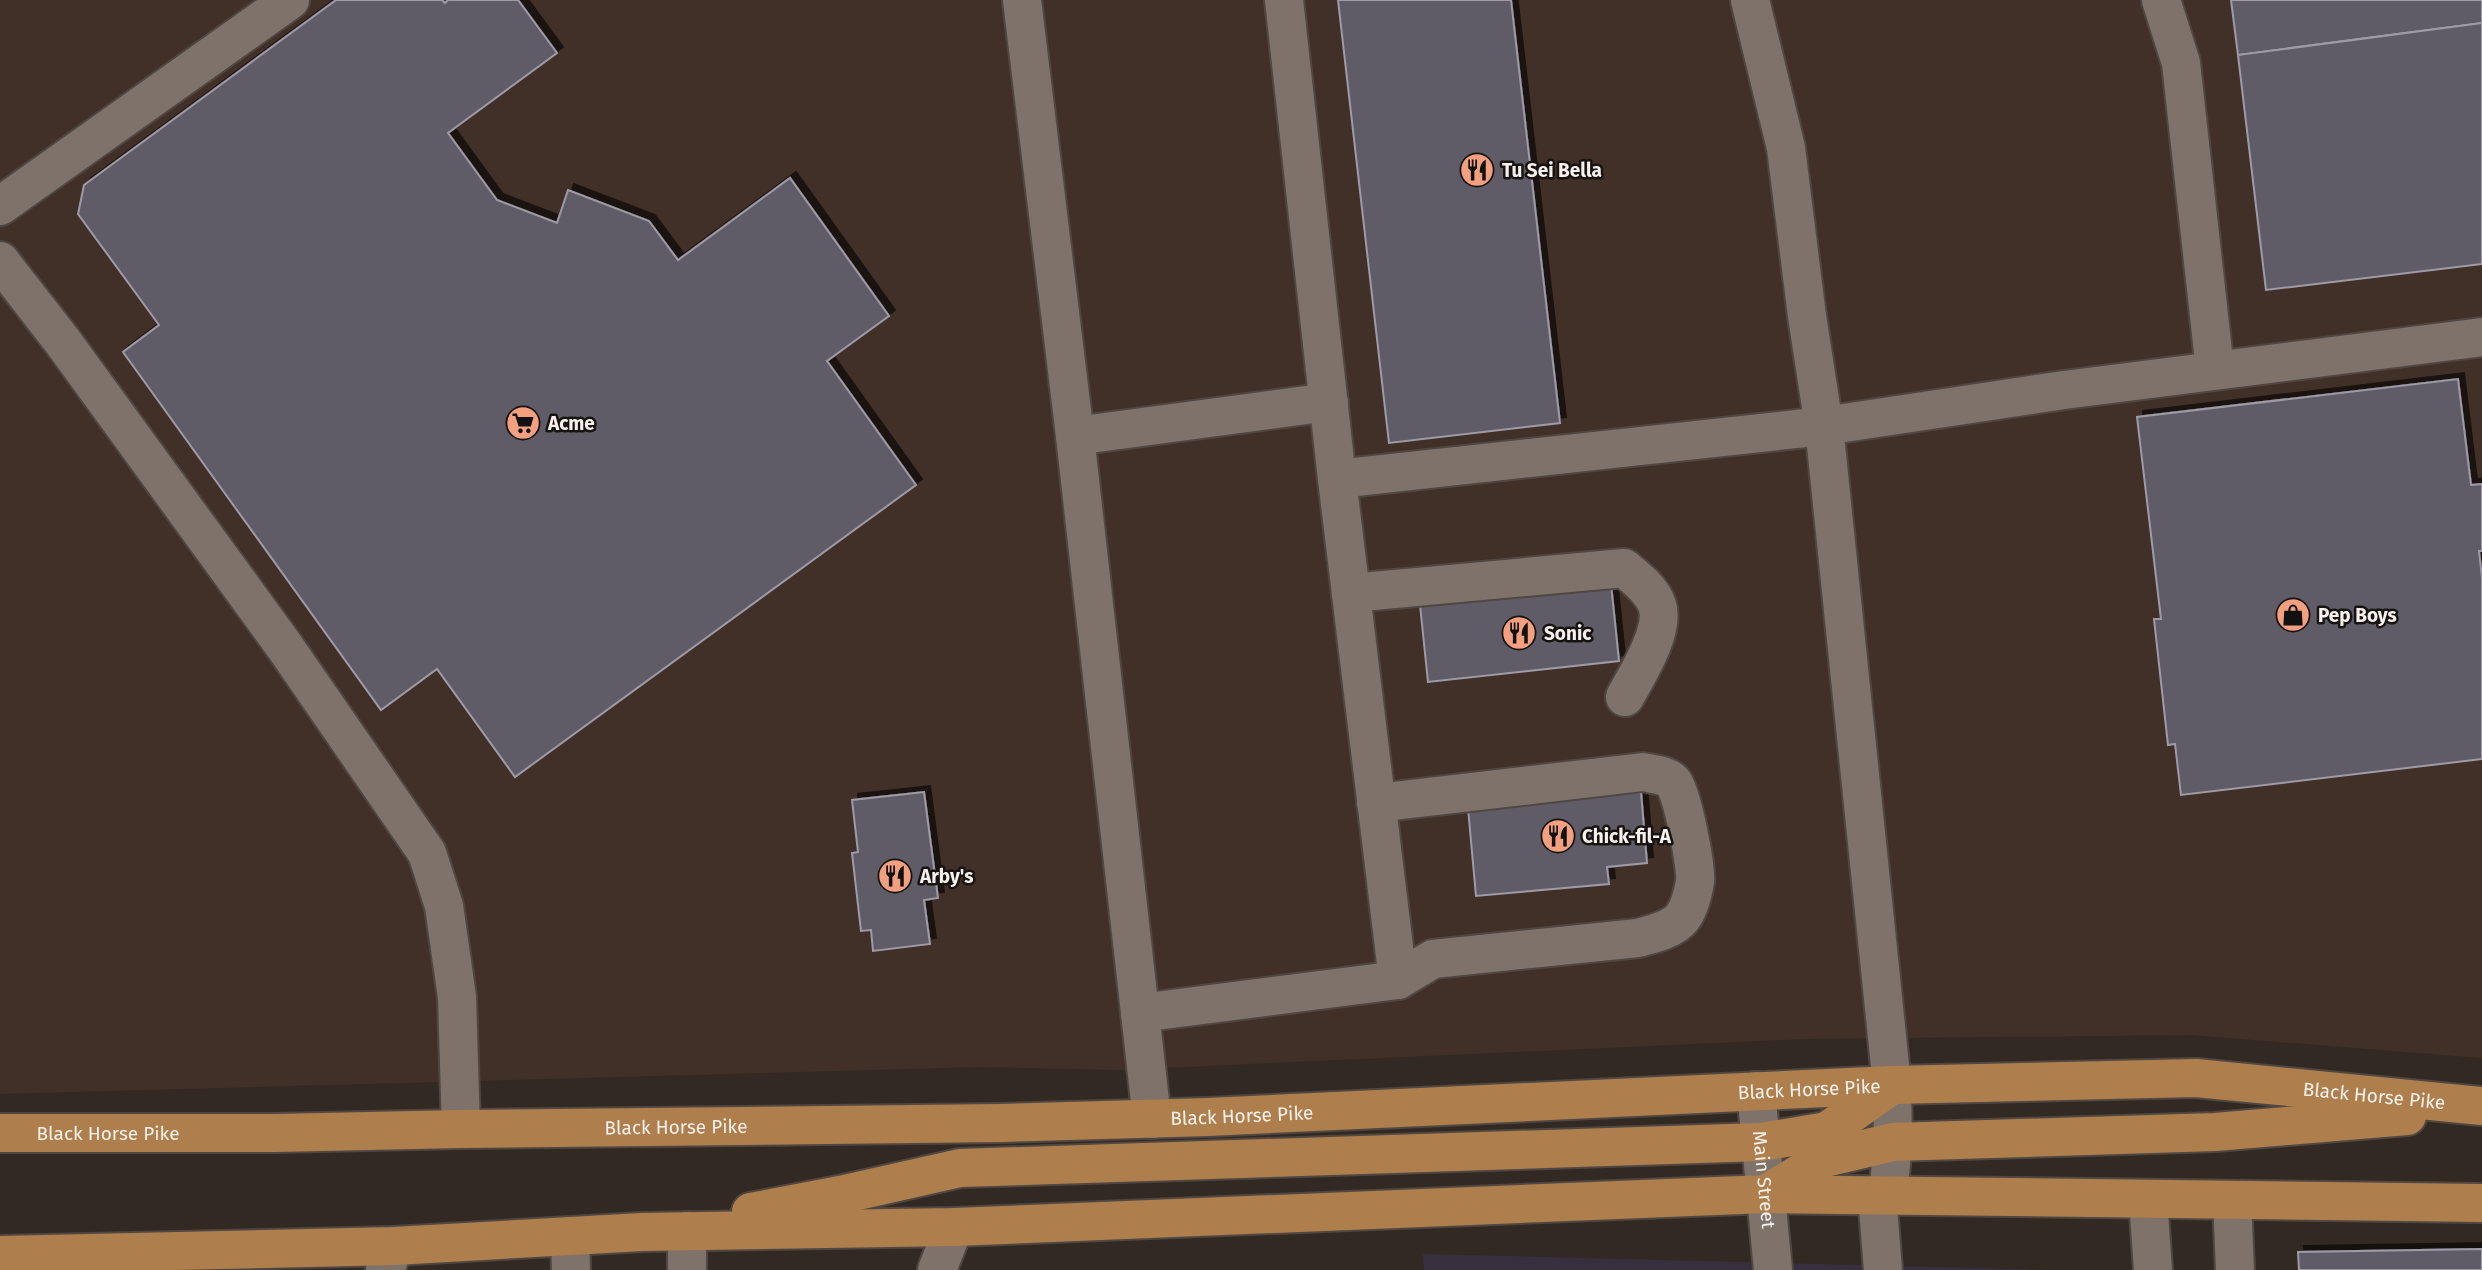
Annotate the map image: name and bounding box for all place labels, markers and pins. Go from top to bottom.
restaurant icon: Tu Sei Bella [1458,151,1496,189]
place label: Tu Sei Bella [1502,159,1602,182]
supermarket icon: Acme [504,404,542,442]
place label: Acme [547,412,595,435]
shop icon: Pep Boys [2274,596,2312,634]
place label: Pep Boys [2318,604,2397,627]
restaurant icon: Sonic [1500,614,1538,652]
place label: Sonic [1544,622,1591,645]
restaurant icon: Chick-fil-A [1539,817,1577,855]
place label: Chick-fil-A [1582,825,1672,848]
restaurant icon: Arby's [876,857,914,895]
place label: Arby's [919,865,973,888]

